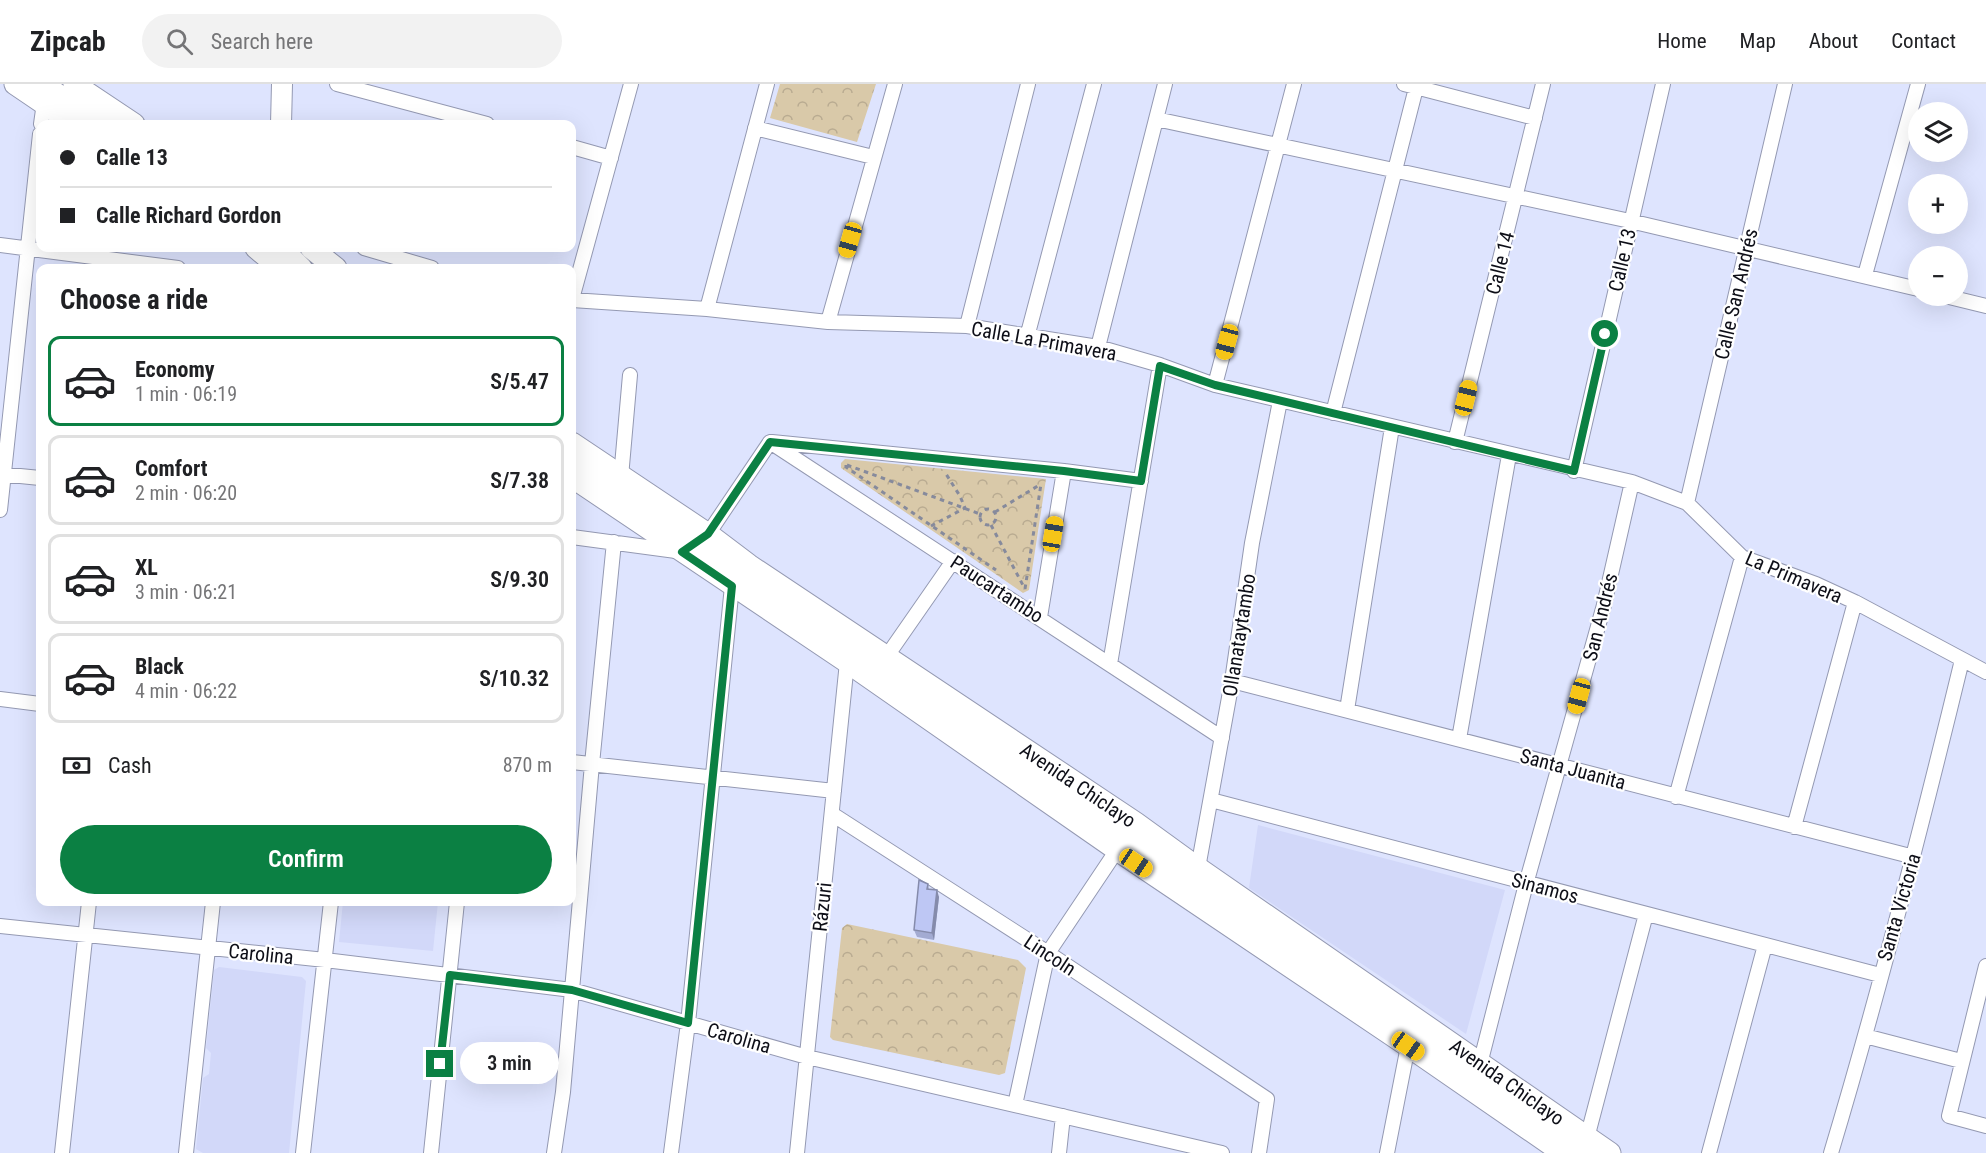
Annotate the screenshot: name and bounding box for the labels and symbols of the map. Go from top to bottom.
car [836,220,864,260]
street label: Calle 13 [1603,226,1641,294]
street label: Calle San Andrés [1709,226,1763,362]
street label: Calle 14 [1481,229,1519,297]
street label: Calle La Primavera [969,316,1119,366]
route start [1591,320,1618,347]
car [1214,322,1240,362]
car [1453,378,1479,418]
car [1041,515,1065,553]
street label: La Primavera [1742,546,1846,608]
street label: Paucartambo [946,550,1048,628]
street label: San Andrés [1577,571,1623,663]
street label: Ollanataytambo [1217,572,1261,698]
car [1566,676,1592,716]
street label: Avenida Chiclayo [1016,738,1140,832]
street label: Santa Juanita [1518,743,1628,795]
car [1116,845,1156,881]
street label: Santa Victoria [1872,850,1926,964]
street label: Sinamos [1509,868,1581,908]
street label: Rázuri [807,881,837,933]
street label: Lincoln [1019,929,1081,981]
street label: Carolina [227,939,295,969]
street label: Carolina [704,1017,774,1059]
car [1388,1028,1428,1064]
street label: Avenida Chiclayo [1445,1034,1569,1130]
callout: 3 min [461,1043,560,1085]
route end [426,1050,453,1077]

